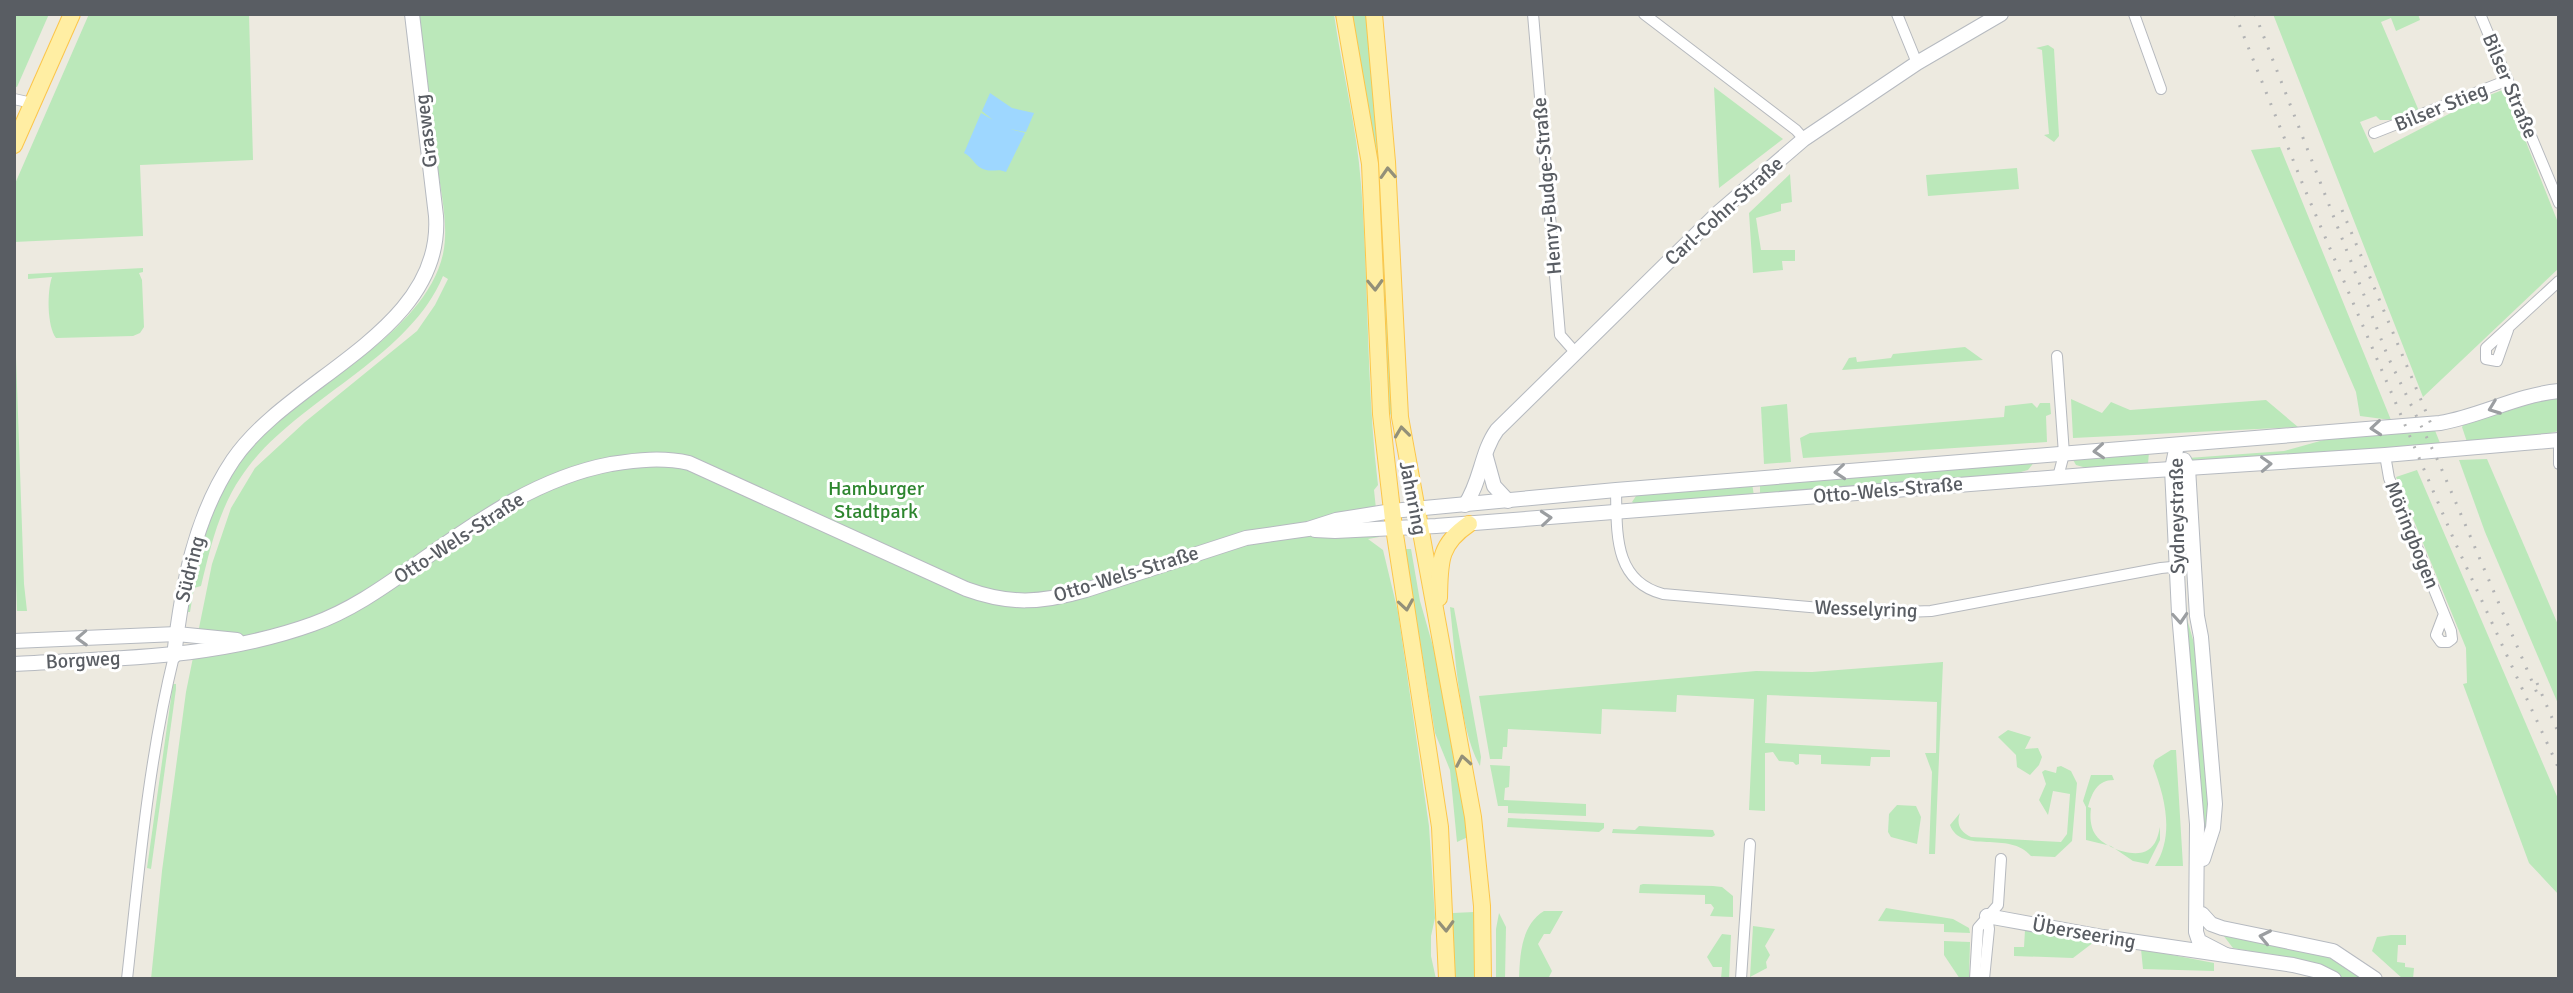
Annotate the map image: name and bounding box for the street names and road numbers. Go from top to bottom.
street label: Bilser Straße [2477,30,2543,142]
street label: Bilser Stieg [2391,77,2491,137]
street label: Grasweg [409,93,443,169]
street label: Henry-Budge-Straße [1527,96,1567,276]
street label: Carl-Cohn-Straße [1659,151,1789,271]
street label: Sydneystraße [2163,458,2191,574]
street label: Jahnring [1394,459,1432,537]
street label: Otto-Wels-Straße [1812,471,1964,509]
street label: Möringbogen [2379,478,2445,592]
street label: Otto-Wels-Straße [389,487,529,589]
street label: Südring [170,533,210,605]
street label: Otto-Wels-Straße [1051,540,1201,608]
street label: Wesselyring [1814,595,1918,623]
street label: Borgweg [45,646,121,674]
street label: Überseering [2030,912,2138,954]

